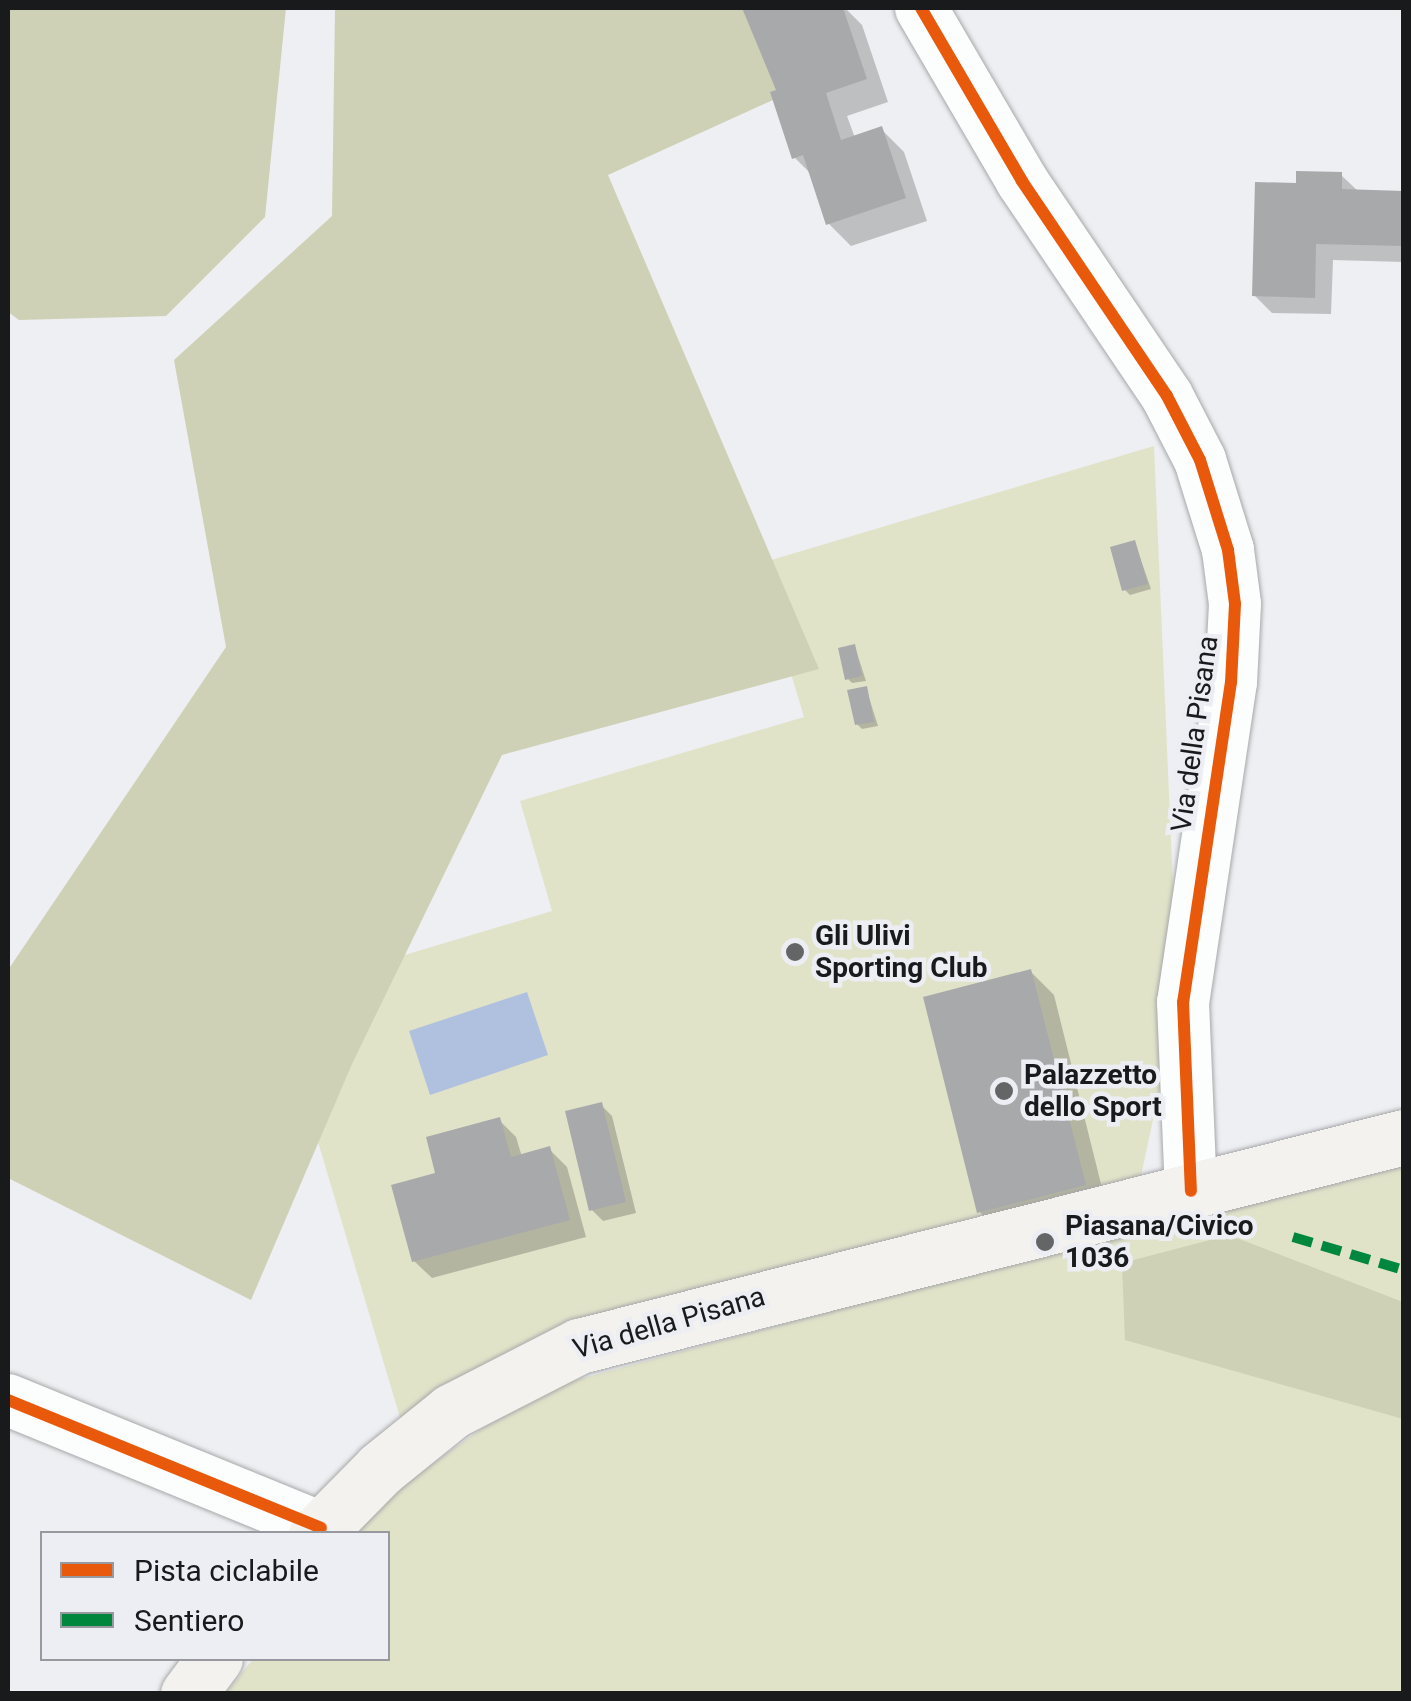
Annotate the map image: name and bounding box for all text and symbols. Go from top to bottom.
street label: Via della Pisana [1165,634,1225,834]
place label: Gli Ulivi Sporting Club [815,919,987,985]
marker: Gli Ulivi Sporting Club [784,941,806,963]
place label: Palazzetto dello Sport [1024,1058,1162,1124]
marker: Palazzetto dello Sport [993,1080,1015,1102]
place label: Piasana/Civico 1036 [1065,1209,1254,1275]
marker: Piasana/Civico 1036 [1034,1231,1056,1253]
street label: Via della Pisana [569,1280,769,1366]
legend [40,1531,390,1661]
text: Pista ciclabile [134,1553,319,1588]
text: Sentiero [134,1603,244,1638]

